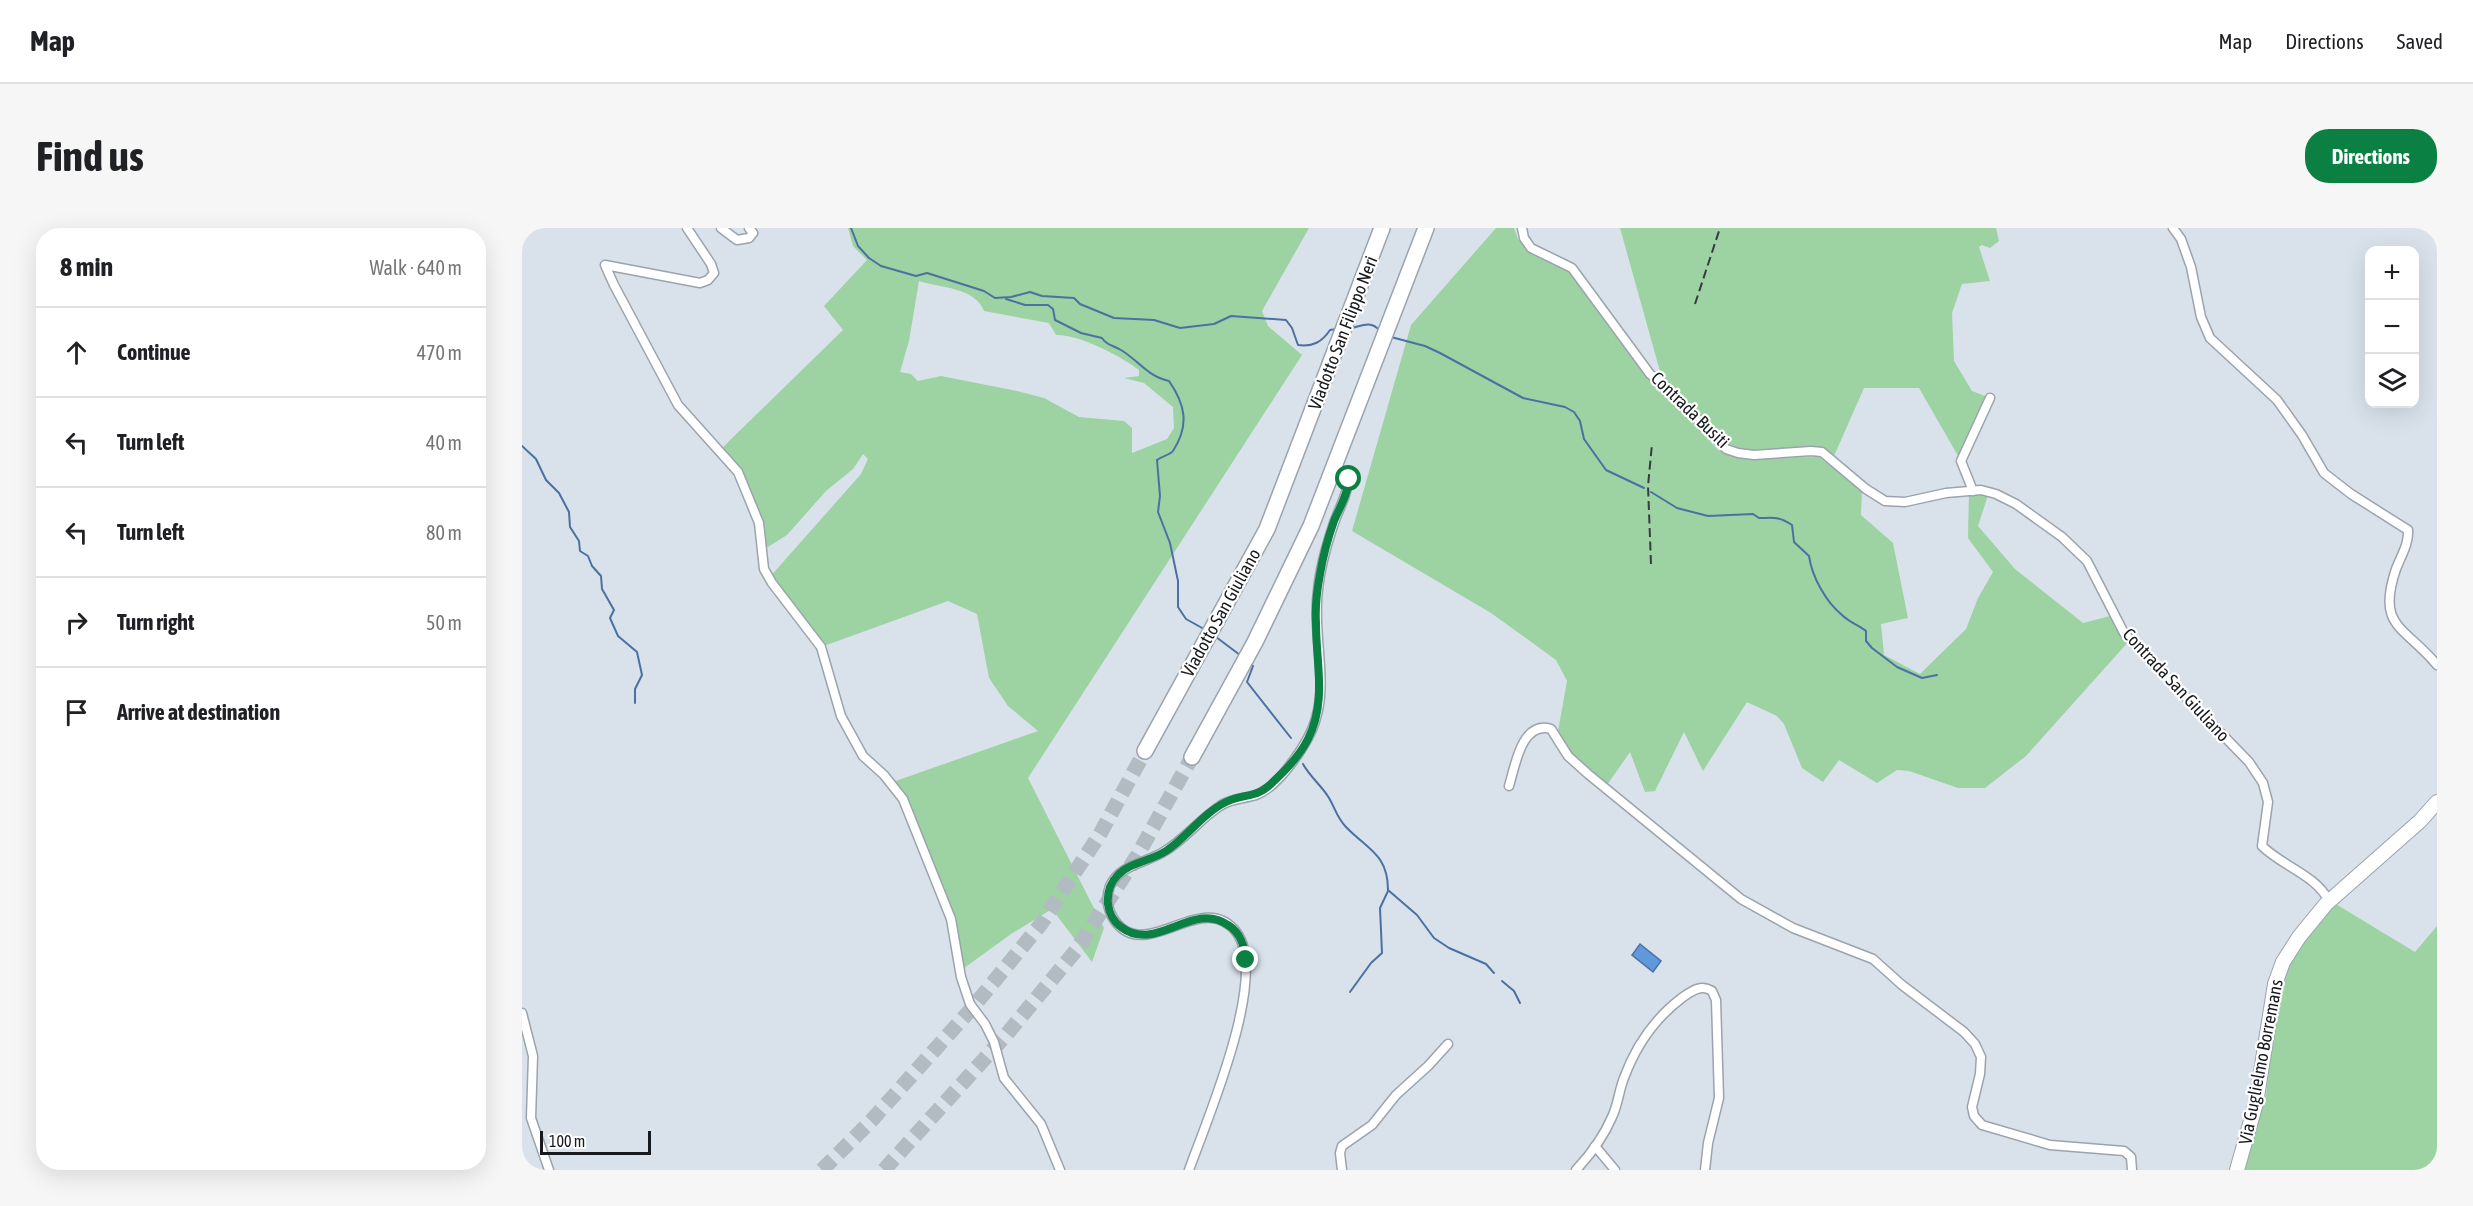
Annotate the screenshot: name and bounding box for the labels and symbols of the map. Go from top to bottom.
street label: Viadotto San Filippo Neri [1304,253,1382,413]
street label: Contrada Busiti [1647,367,1734,452]
route start [1335,465,1361,491]
street label: Viadotto San Giuliano [1177,545,1265,681]
street label: Contrada San Giuliano [2119,624,2234,746]
route end [1232,946,1258,972]
street label: Via Guglielmo Borremans [2234,978,2287,1146]
scale bar [540,1128,651,1156]

